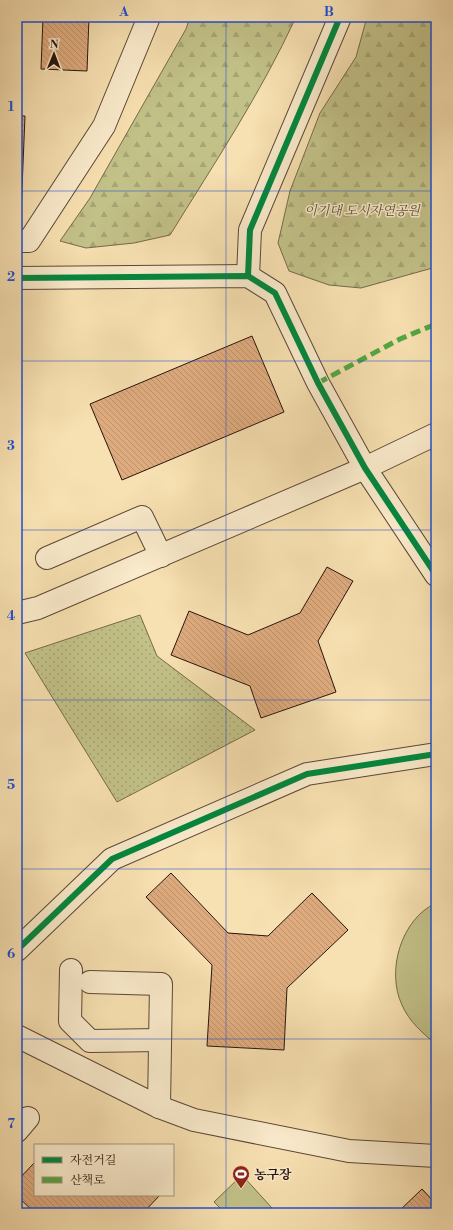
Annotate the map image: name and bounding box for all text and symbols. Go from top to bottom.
text: A [118,4,129,20]
text: B [324,4,334,20]
north arrow [34,34,74,74]
text: N [50,38,59,52]
text: 1 [8,99,15,115]
park label: 이기대 도시자연공원 [304,203,421,219]
text: 2 [7,269,15,285]
text: 3 [7,438,15,454]
text: 4 [7,608,16,624]
text: 5 [7,777,15,793]
text: 6 [7,946,15,962]
text: 7 [7,1116,15,1132]
legend [34,1144,174,1196]
text: 자전거길 [70,1153,116,1168]
sports icon: 농구장 [231,1164,251,1189]
place label: 농구장 [254,1167,292,1183]
text: 산책로 [70,1173,105,1188]

